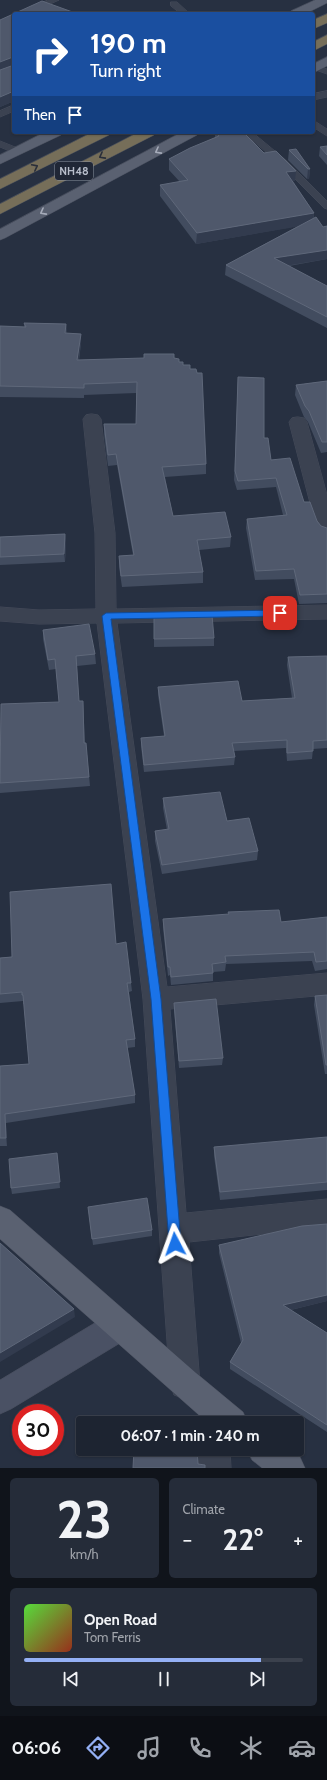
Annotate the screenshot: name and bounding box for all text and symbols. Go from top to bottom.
text: 190 m [90,26,166,60]
icon: right [24,28,76,80]
text: Turn right [90,60,161,82]
icon: arrive [64,104,86,126]
text: Then [24,106,56,124]
one-way arrow [155,146,162,153]
one-way arrow [99,152,106,159]
road number: NH48 [55,162,93,180]
one-way arrow [30,164,38,172]
one-way arrow [40,207,48,215]
pin [263,596,297,630]
icon: arrive [269,602,291,624]
position arrow [154,1223,196,1265]
speed limit sign: 30 [12,1404,64,1456]
text: 06:07 · 1 min · 240 m [120,1427,260,1445]
text: 23 [56,1488,112,1551]
text: Climate [183,1501,225,1517]
text: 22° [223,1521,263,1558]
text: − [183,1526,192,1553]
text: + [293,1526,303,1553]
text: km/h [70,1546,98,1562]
text: Open Road [84,1611,157,1629]
text: Tom Ferris [84,1629,141,1645]
icon: previous [60,1668,82,1690]
icon: pause [153,1668,175,1690]
icon: next [246,1668,268,1690]
icon: directions [84,1734,112,1762]
icon: music [135,1734,163,1762]
icon: phone [186,1734,214,1762]
icon: climate [237,1734,265,1762]
icon: car [288,1734,316,1762]
text: 06:06 [11,1737,61,1759]

